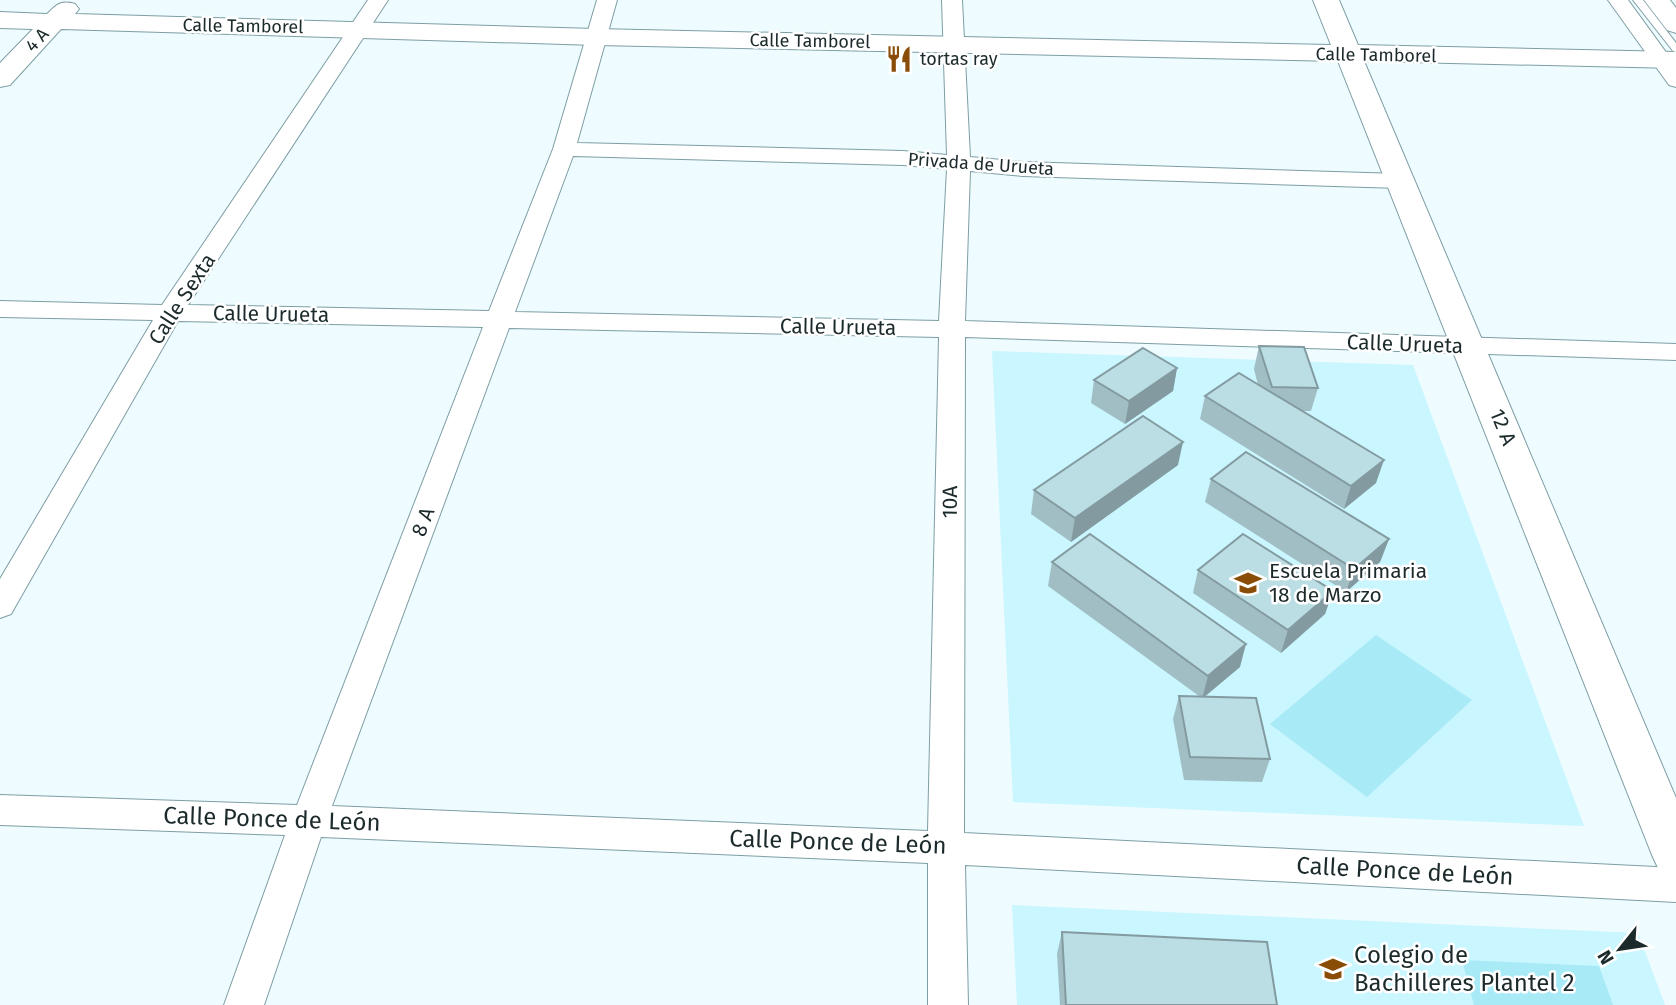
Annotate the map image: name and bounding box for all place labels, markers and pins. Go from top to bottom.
restaurant icon: tortas ray [884,44,914,74]
place label: tortas ray [920,48,998,70]
place label: Escuela Primaria 18 de Marzo [1269,558,1427,608]
school or university icon: Escuela Primaria 18 de Marzo [1233,568,1263,598]
place label: Colegio de Bachilleres Plantel 2 [1354,941,1575,997]
school or university icon: Colegio de Bachilleres Plantel 2 [1318,954,1348,984]

